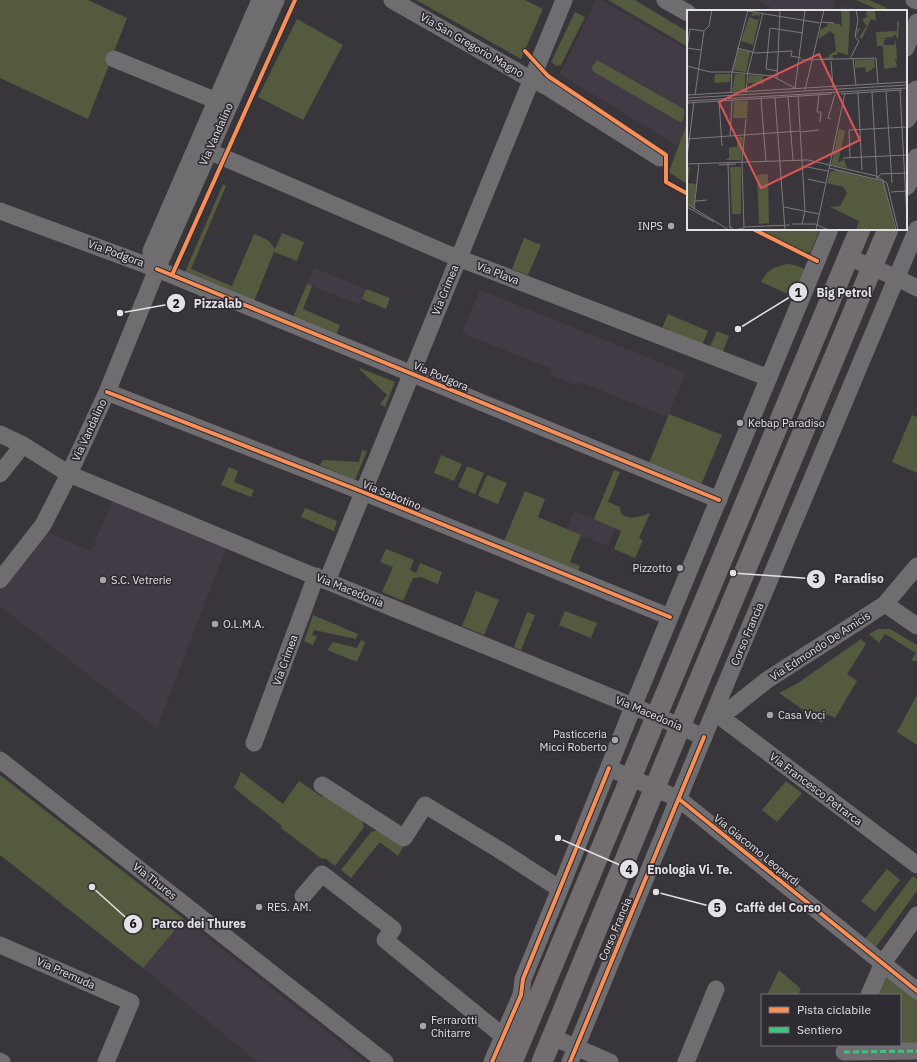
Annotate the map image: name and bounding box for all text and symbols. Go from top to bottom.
street label: Via San Gregorio Magno [418,10,526,80]
inset map [687,10,907,230]
street label: Via Vandalino [196,101,236,167]
place label: INPS [638,219,663,233]
marker: INPS [666,221,676,231]
street label: Via Podgora [86,236,146,270]
street label: Via Plava [475,258,521,288]
street label: Via Crimea [429,263,461,317]
callout: Big Petrol [788,280,879,304]
text: 1 [794,285,802,300]
text: Big Petrol [816,285,872,300]
callout: Pizzalab [166,291,251,315]
text: 2 [172,296,180,311]
text: Pizzalab [194,296,242,311]
street label: Via Podgora [411,358,471,394]
street label: Via Vandalino [69,397,109,463]
place label: Kebap Paradiso [748,416,825,430]
marker: Kebap Paradiso [735,418,745,428]
street label: Via Sabotino [361,477,423,513]
place label: Pizzotto [633,561,672,575]
marker: Pizzotto [675,563,685,573]
callout: Paradiso [806,567,892,591]
street label: Via Macedonia [314,570,386,610]
text: 3 [812,571,820,586]
text: Paradiso [834,571,884,586]
place label: S.C. Vetrerie [111,573,172,587]
marker: S.C. Vetrerie [98,575,108,585]
street label: Corso Francia [727,600,767,668]
street label: Via Edmondo De Amicis [767,608,873,684]
place label: O.L.M.A. [223,617,265,631]
marker: O.L.M.A. [210,619,220,629]
street label: Via Crimea [269,633,301,687]
street label: Via Macedonia [613,693,685,733]
place label: Casa Voci [778,708,825,722]
marker: Casa Voci [765,710,775,720]
place label: Pasticceria Micci Roberto [539,727,607,754]
marker: Pasticceria Micci Roberto [610,735,620,745]
street label: Via Francesco Petrarca [767,750,865,829]
street label: Via Giacomo Leopardi [711,811,803,889]
callout: Enologia Vi. Te. [619,857,740,881]
street label: Via Thures [130,859,180,903]
text: 4 [625,862,633,877]
text: Enologia Vi. Te. [647,862,733,877]
street label: Corso Francia [595,895,635,963]
callout: Caffè del Corso [707,896,829,920]
place label: RES. AM. [267,900,311,914]
text: 5 [713,900,721,915]
text: Caffè del Corso [735,900,821,915]
marker: RES. AM. [254,902,264,912]
callout: Parco dei Thures [123,912,254,936]
text: 6 [129,916,137,931]
text: Parco dei Thures [152,916,246,931]
street label: Via Premuda [35,954,98,992]
legend [761,994,901,1046]
text: Pista ciclabile [797,1002,871,1017]
place label: Ferrarotti Chitarre [431,1013,477,1040]
marker: Ferrarotti Chitarre [418,1021,428,1031]
text: Sentiero [797,1022,843,1037]

